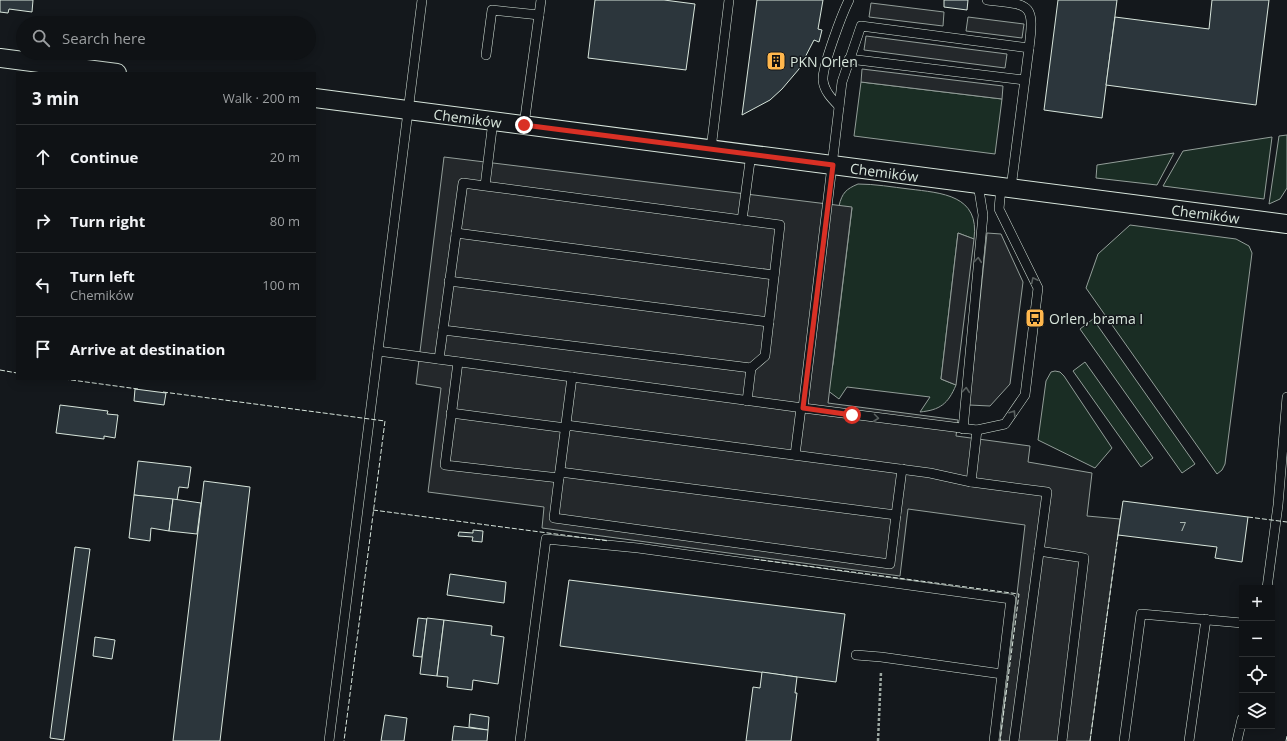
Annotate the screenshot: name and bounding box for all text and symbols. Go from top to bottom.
search box [16,16,316,60]
icon: search [30,27,52,49]
text: Search here [62,28,146,48]
building icon: PKN Orlen [765,50,787,72]
place label: PKN Orlen [790,52,858,71]
text: 3 min [32,87,79,110]
text: Walk · 200 m [223,89,300,107]
street label: Chemików [433,104,503,132]
route end [515,116,533,134]
icon: ahead [32,146,54,168]
text: Continue [70,147,138,167]
text: 20 m [270,148,300,166]
street label: Chemików [849,158,920,186]
street label: Chemików [1170,200,1241,227]
icon: right [32,210,54,232]
text: Turn right [70,211,145,231]
text: 80 m [270,212,300,230]
one-way arrow [974,257,983,264]
text: Turn left [70,266,135,286]
icon: left [32,274,54,296]
text: 100 m [262,276,300,294]
one-way arrow [1031,277,1039,285]
text: Chemików [70,286,134,304]
bus stop icon: Orlen, brama I [1024,307,1046,329]
place label: Orlen, brama I [1049,309,1143,328]
icon: arrive [32,338,54,360]
text: Arrive at destination [70,339,225,359]
one-way arrow [962,387,971,393]
route start [843,406,861,424]
one-way arrow [1008,410,1016,417]
one-way arrow [873,413,879,422]
house number: 7 [1180,518,1187,535]
map controls [1239,585,1275,729]
button: + [1239,585,1275,621]
button: − [1239,621,1275,657]
button: locate [1239,657,1275,693]
button: layers [1239,693,1275,729]

